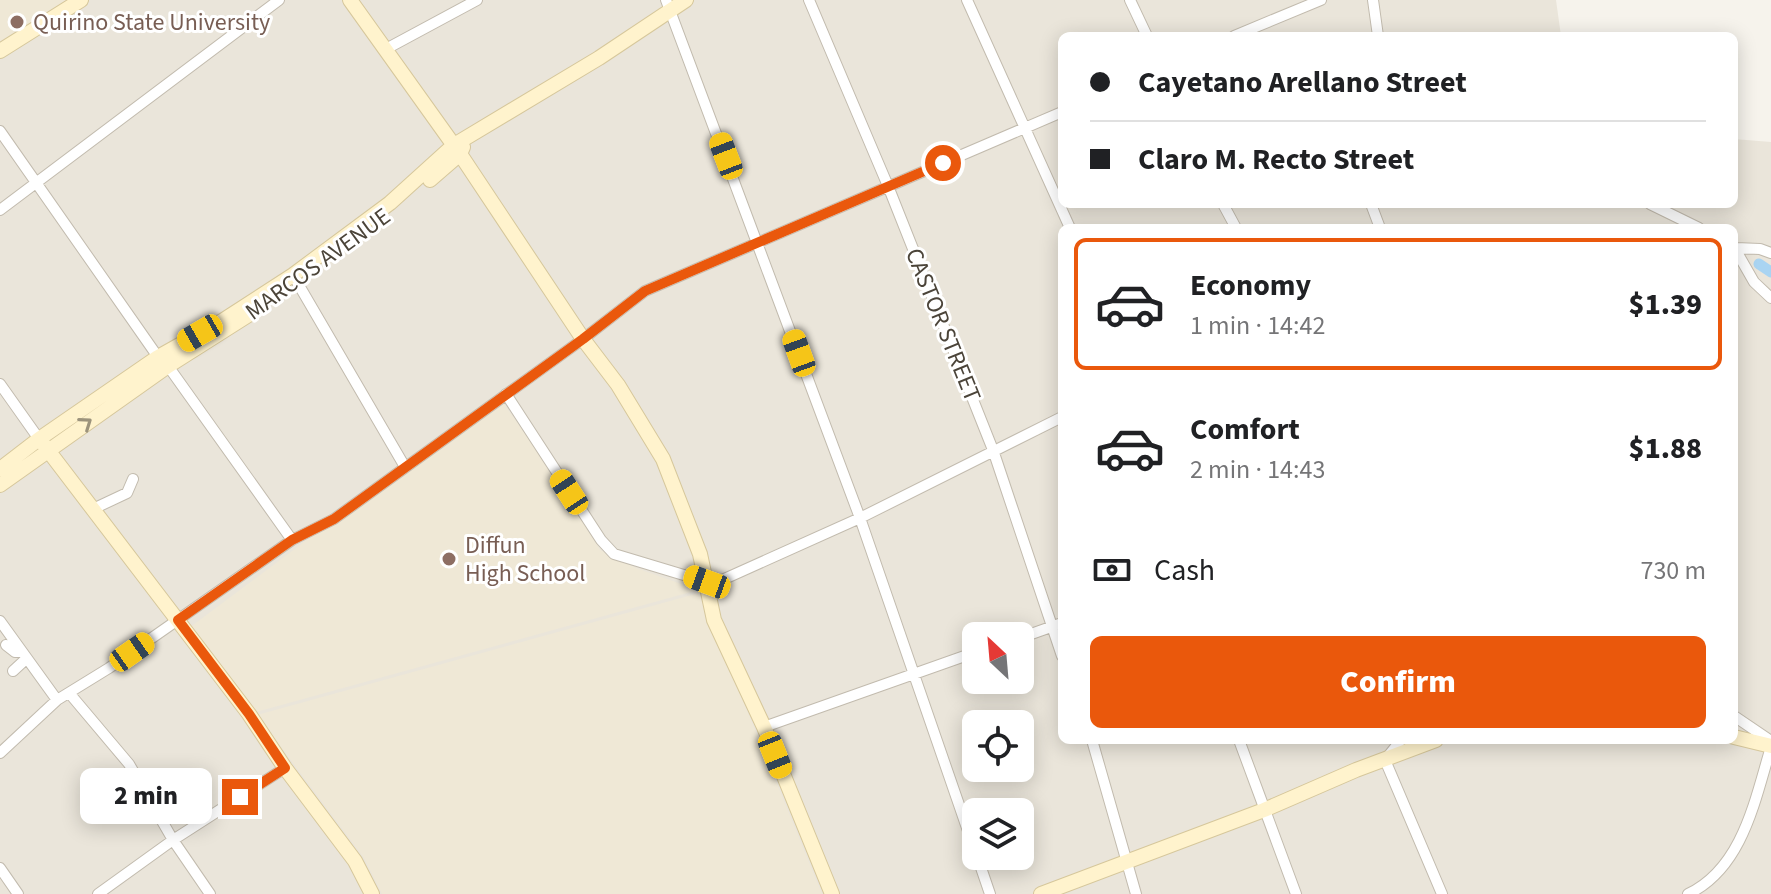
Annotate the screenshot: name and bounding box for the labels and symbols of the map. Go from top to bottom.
place label: Quirino State University [33,5,270,40]
marker: Quirino State University [8,13,26,31]
car [706,129,746,183]
route start [925,145,961,181]
street label: MARCOS AVENUE [238,199,398,329]
street label: CASTOR STREET [896,243,990,407]
car [173,311,227,355]
car [780,326,818,380]
one-way arrow [78,418,92,433]
car [546,465,592,519]
place label: Diffun High School [465,528,585,591]
marker: Diffun High School [440,550,458,568]
car [680,563,734,601]
north arrow [962,622,1034,694]
car [105,628,159,676]
car [755,728,795,782]
callout: 2 min [80,769,212,825]
route end [222,779,258,815]

